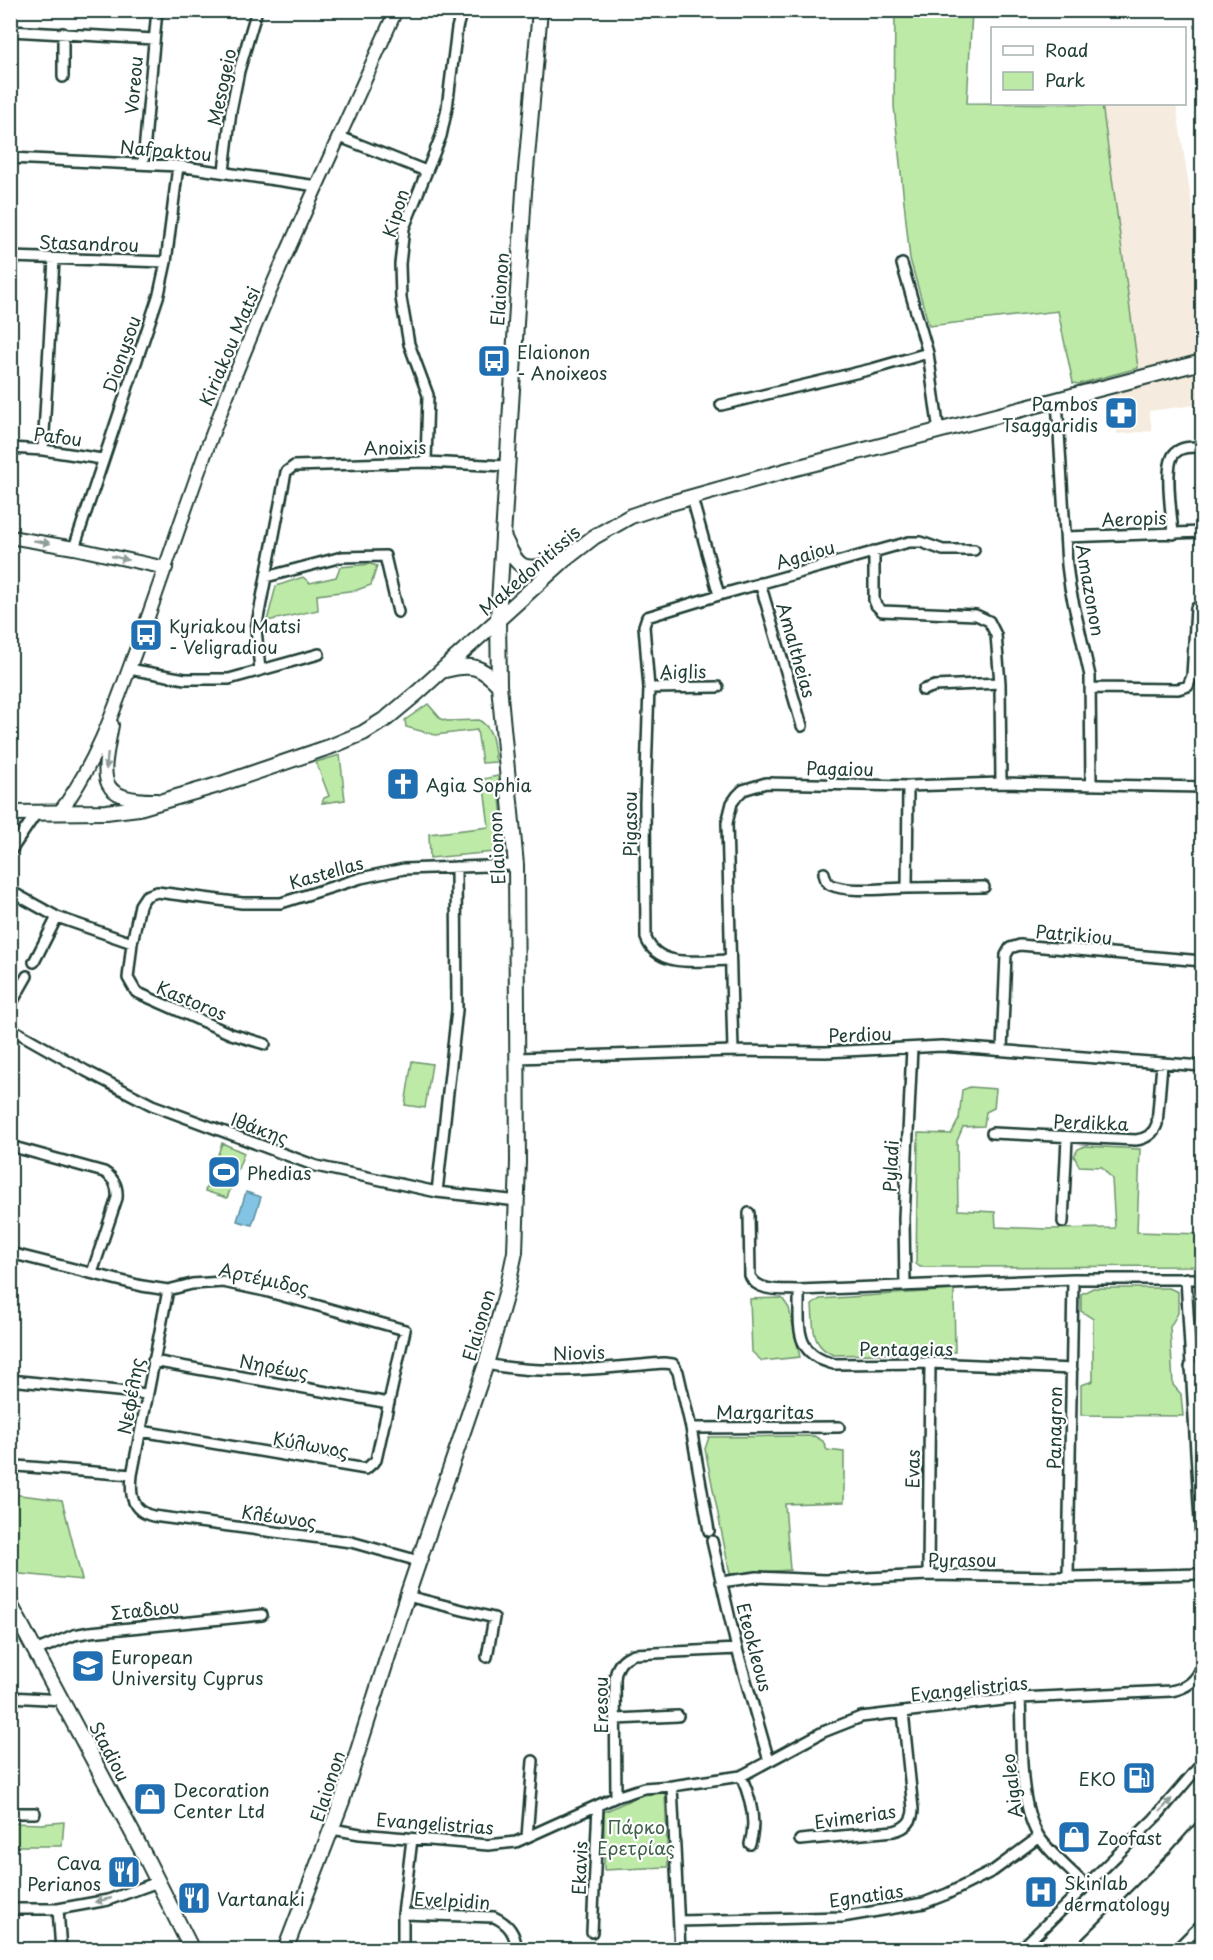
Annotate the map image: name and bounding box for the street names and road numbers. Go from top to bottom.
street label: Mesogeio [200,46,242,128]
street label: Voreou [117,55,149,115]
street label: Nafpaktou [119,133,213,167]
street label: Kipon [375,185,415,241]
street label: Stasandrou [39,228,139,258]
street label: Elaionon [483,251,515,327]
street label: Kiriakou Matsi [192,282,266,410]
street label: Dionysou [95,312,147,396]
street label: Pafou [32,420,84,452]
street label: Anoixis [363,433,427,461]
street label: Aeropis [1101,503,1167,533]
street label: Makedonitissis [472,518,586,622]
street label: Agaiou [772,533,838,575]
street label: Amazonon [1070,542,1112,638]
street label: Amaltheias [771,599,823,701]
street label: Aiglis [659,657,707,685]
street label: Pagaiou [806,754,874,782]
street label: Pigasou [616,791,643,857]
street label: Elaionon [481,811,511,885]
street label: Kastellas [286,849,366,895]
street label: Patrikiou [1034,917,1114,951]
street label: Kastoros [153,973,231,1027]
street label: Perdiou [828,1019,892,1049]
street label: Ιθάκης [227,1105,293,1151]
street label: Perdikka [1053,1107,1130,1137]
street label: Pyladi [875,1139,905,1193]
street label: Αρτέμιδος [216,1255,312,1301]
street label: Elaionon [455,1286,501,1364]
street label: Pentageias [859,1335,953,1362]
street label: Niovis [553,1338,605,1366]
street label: Νηρέως [237,1347,311,1385]
street label: Νεφέλης [110,1355,150,1437]
street label: Panagron [1040,1386,1068,1470]
street label: Margaritas [716,1398,814,1425]
street label: Κύλωνος [271,1424,351,1464]
street label: Evas [898,1449,926,1489]
street label: Κλέωνος [240,1497,318,1535]
street label: Pyrasou [928,1546,996,1573]
street label: Σταδιου [109,1592,181,1626]
street label: Eteokleous [730,1600,780,1694]
street label: Evangelistrias [909,1668,1029,1708]
street label: Eresou [587,1676,614,1734]
street label: Stadiou [83,1716,137,1786]
street label: Elaionon [303,1747,351,1825]
street label: Aigaleo [994,1752,1028,1820]
street label: Evimerias [812,1797,898,1835]
street label: Evangelistrias [375,1805,495,1841]
street label: Ekavis [565,1840,593,1896]
street label: Egnatias [827,1876,905,1914]
street label: Evelpidin [413,1885,491,1915]

